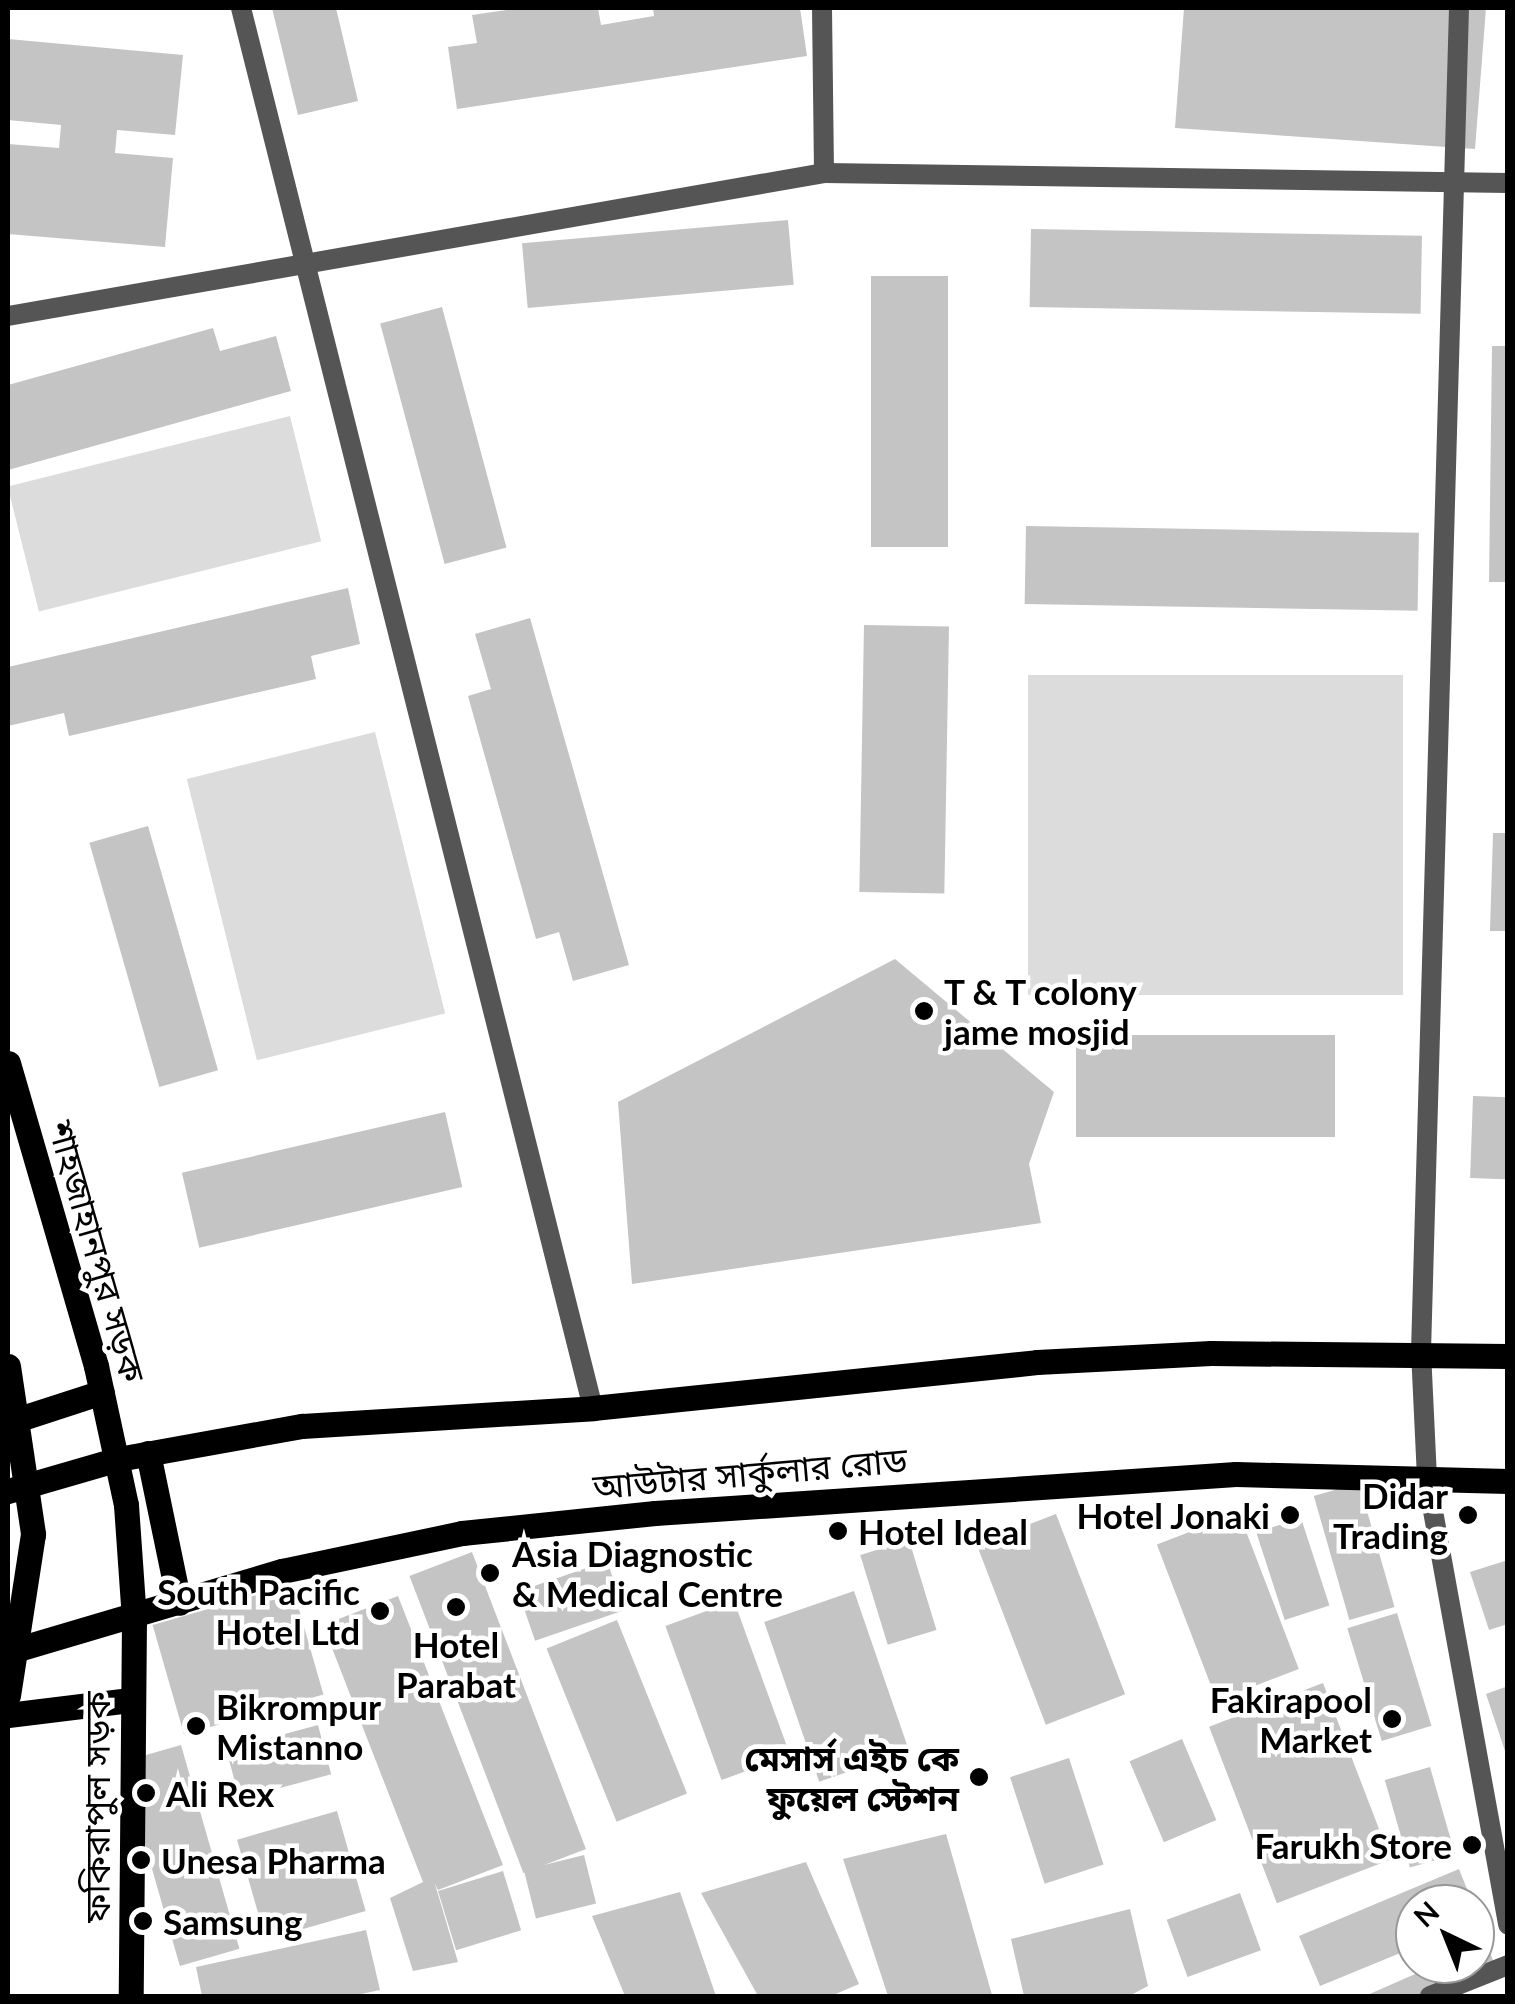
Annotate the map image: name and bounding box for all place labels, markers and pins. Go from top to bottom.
place label: T & T colony jame mosjid [944,970,1140,1052]
marker: T & T colony jame mosjid [913,1000,935,1022]
place label: Didar Trading [1333,1474,1448,1556]
place label: Hotel Jonaki [1075,1494,1270,1536]
marker: Hotel Jonaki [1279,1504,1301,1526]
marker: Didar Trading [1457,1504,1479,1526]
place label: Hotel Ideal [858,1510,1028,1552]
marker: Hotel Ideal [827,1520,849,1542]
place label: Asia Diagnostic & Medical Centre [512,1532,783,1614]
marker: Asia Diagnostic & Medical Centre [477,1560,503,1586]
place label: South Pacific Hotel Ltd [157,1570,360,1652]
marker: Hotel Parabat [445,1596,467,1618]
marker: South Pacific Hotel Ltd [369,1600,391,1622]
place label: Hotel Parabat [396,1623,516,1705]
place label: Fakirapool Market [1210,1678,1372,1760]
place label: Bikrompur Mistanno [216,1685,381,1767]
marker: Fakirapool Market [1381,1708,1403,1730]
marker: Bikrompur Mistanno [185,1715,207,1737]
place label: মেসার্স এইচ কে ফুয়েল স্টেশন [744,1736,959,1818]
marker: মেসার্স এইচ কে ফুয়েল স্টেশন [968,1766,990,1788]
place label: Ali Rex [166,1772,274,1814]
marker: Ali Rex [135,1782,157,1804]
place label: Farukh Store [1254,1824,1452,1866]
marker: Farukh Store [1461,1834,1483,1856]
place label: Unesa Pharma [161,1839,386,1881]
marker: Unesa Pharma [130,1849,152,1871]
place label: Samsung [163,1900,302,1942]
marker: Samsung [132,1910,154,1932]

